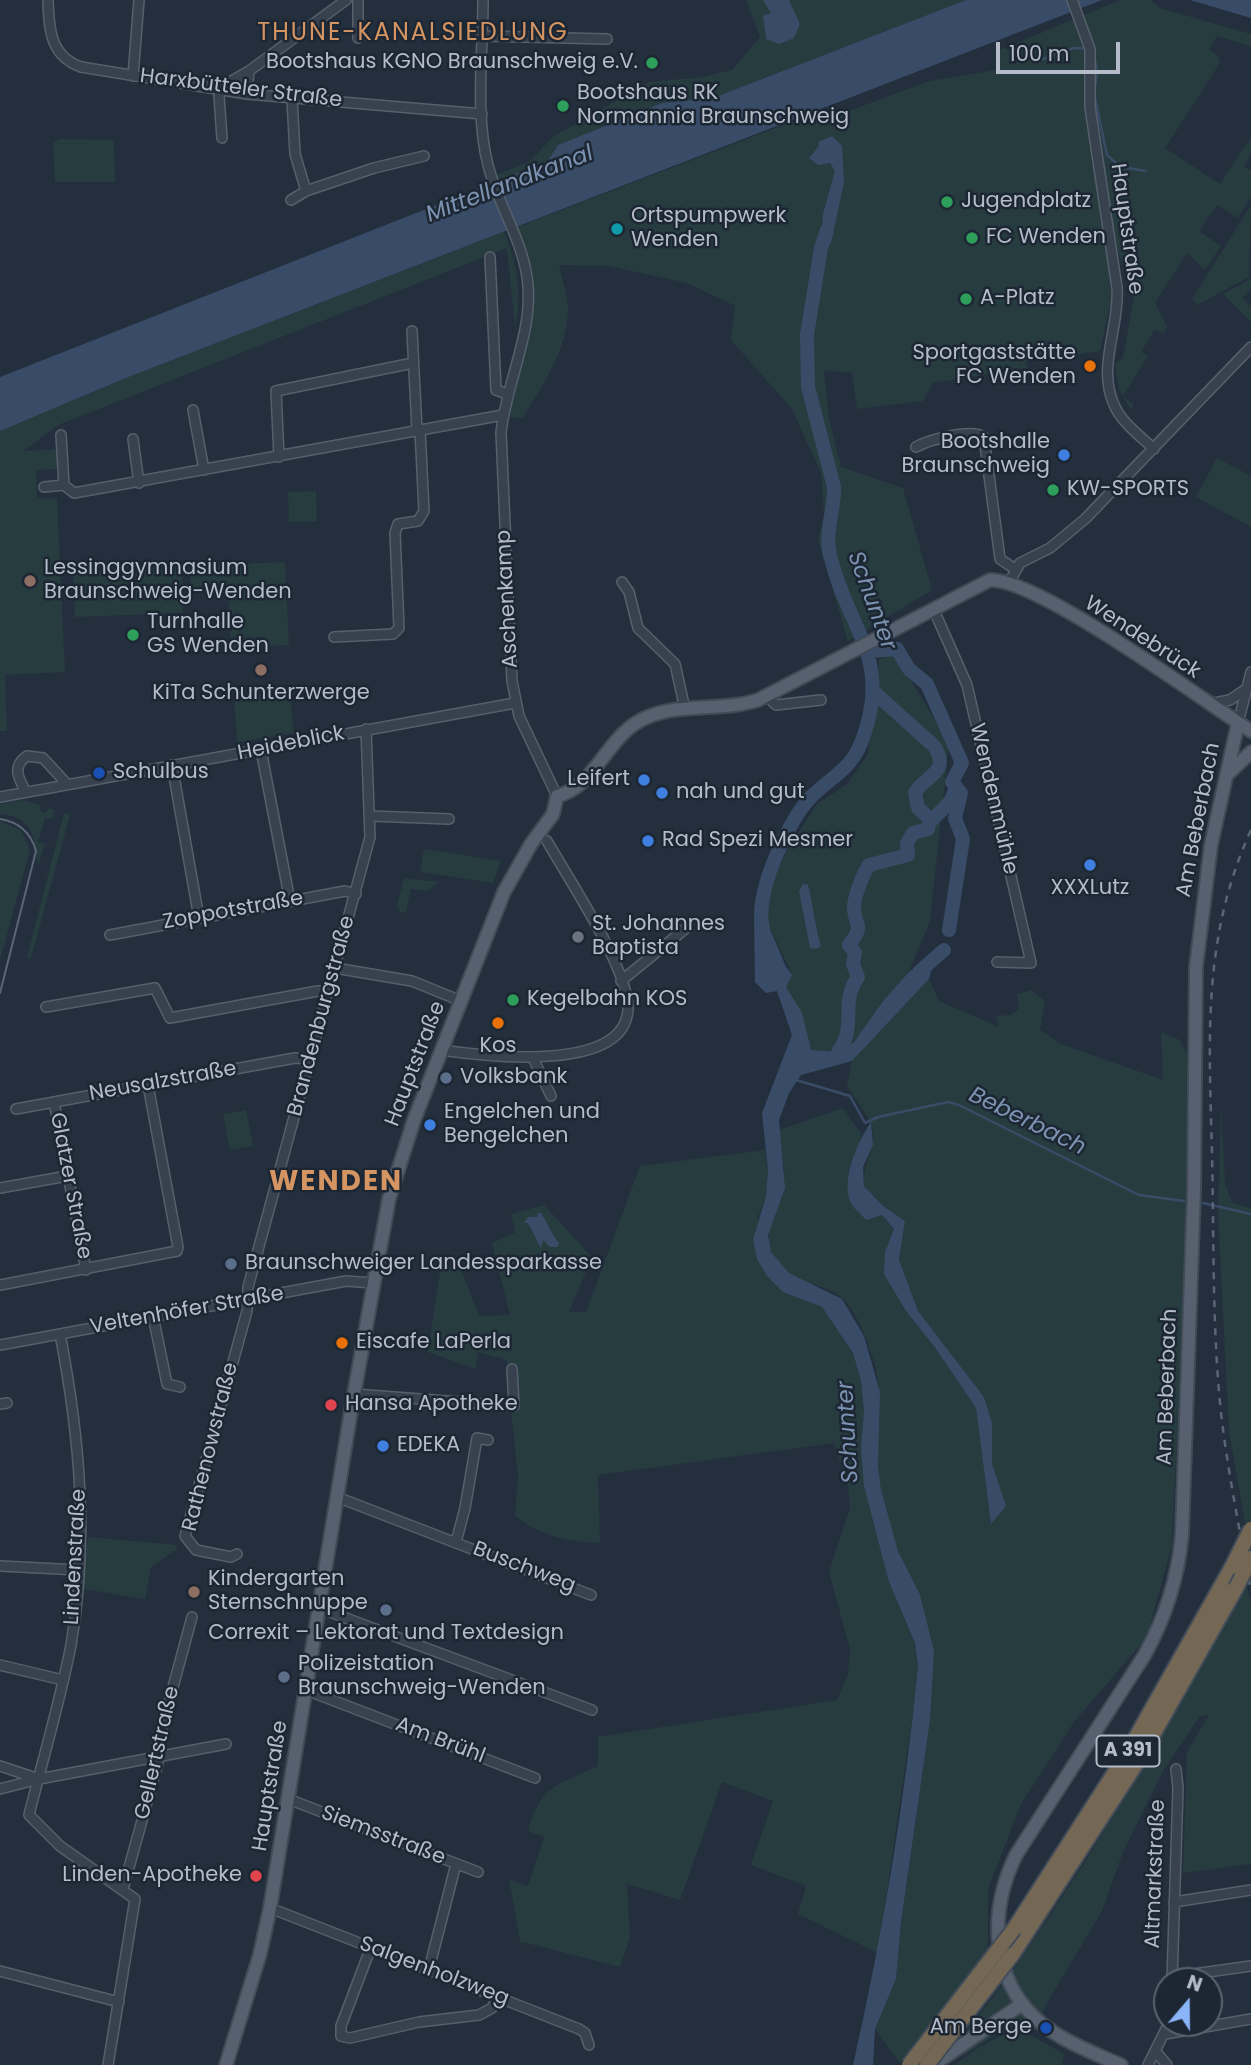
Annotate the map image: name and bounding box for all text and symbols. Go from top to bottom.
district label: THUNE-KANALSIEDLUNG [260,20,566,48]
scale bar [999,28,1123,72]
text: 100 m [1009,39,1069,68]
place label: Bootshaus KGNO Braunschweig e.V. [266,50,638,76]
marker: Bootshaus KGNO Braunschweig e.V. [644,55,660,71]
street label: Harxbütteler Straße [138,64,344,114]
place label: Bootshaus RK Normannia Braunschweig [577,81,849,131]
marker: Bootshaus RK Normannia Braunschweig [555,98,571,114]
water label: Mittellandkanal [422,140,598,230]
street label: Hauptstraße [1104,162,1148,296]
place label: Jugendplatz [961,189,1091,215]
marker: Jugendplatz [939,194,955,210]
place label: Ortspumpwerk Wenden [631,204,786,254]
marker: Ortspumpwerk Wenden [609,221,625,237]
place label: FC Wenden [986,225,1106,251]
marker: FC Wenden [964,230,980,246]
place label: A-Platz [980,286,1054,312]
marker: A-Platz [958,291,974,307]
place label: Sportgaststätte FC Wenden [912,341,1076,391]
marker: Sportgaststätte FC Wenden [1082,358,1098,374]
place label: Bootshalle Braunschweig [901,430,1050,480]
marker: Bootshalle Braunschweig [1056,447,1072,463]
place label: KW-SPORTS [1067,477,1189,503]
marker: KW-SPORTS [1045,482,1061,498]
street label: Aschenkamp [492,529,524,669]
water label: Schunter [840,548,902,654]
place label: Lessinggymnasium Braunschweig-Wenden [44,556,292,606]
marker: Lessinggymnasium Braunschweig-Wenden [22,573,38,589]
street label: Wendebrück [1079,591,1205,685]
place label: Turnhalle GS Wenden [147,610,269,660]
marker: Turnhalle GS Wenden [125,627,141,643]
marker: KiTa Schunterzwerge [253,662,269,678]
place label: KiTa Schunterzwerge [152,681,370,707]
street label: Heideblick [236,721,346,767]
street label: Wendenmühle [963,721,1023,877]
street label: Am Beberbach [1172,741,1226,899]
place label: Schulbus [113,760,209,786]
marker: Schulbus [91,765,107,781]
place label: Leifert [567,767,630,793]
marker: Leifert [636,772,652,788]
place label: nah und gut [676,780,805,806]
marker: nah und gut [654,785,670,801]
place label: Rad Spezi Mesmer [662,828,853,854]
marker: Rad Spezi Mesmer [640,833,656,849]
marker: XXXLutz [1082,857,1098,873]
place label: XXXLutz [1051,876,1129,902]
street label: Zoppotstraße [161,886,305,936]
place label: St. Johannes Baptista [592,912,725,962]
street label: Brandenburgstraße [283,913,361,1119]
marker: St. Johannes Baptista [570,929,586,945]
place label: Kegelbahn KOS [527,987,687,1013]
marker: Kegelbahn KOS [505,992,521,1008]
street label: Hauptstraße [381,998,451,1130]
marker: Kos [490,1015,506,1031]
place label: Kos [480,1034,516,1060]
street label: Neusalzstraße [87,1057,239,1107]
place label: Volksbank [460,1065,567,1091]
marker: Volksbank [438,1070,454,1086]
water label: Beberbach [964,1082,1090,1162]
place label: Engelchen und Bengelchen [444,1100,600,1150]
street label: Glatzer Straße [43,1111,97,1261]
marker: Engelchen und Bengelchen [422,1117,438,1133]
district label: WENDEN [270,1166,402,1200]
place label: Braunschweiger Landessparkasse [245,1251,602,1277]
marker: Braunschweiger Landessparkasse [223,1256,239,1272]
street label: Veltenhöfer Straße [88,1282,286,1340]
street label: Am Beberbach [1153,1308,1183,1466]
place label: Eiscafe LaPerla [356,1330,511,1356]
marker: Eiscafe LaPerla [334,1335,350,1351]
street label: Rathenowstraße [178,1360,244,1534]
water label: Schunter [833,1380,865,1484]
place label: Hansa Apotheke [345,1392,518,1418]
marker: Hansa Apotheke [323,1397,339,1413]
place label: EDEKA [397,1433,460,1459]
marker: EDEKA [375,1438,391,1454]
street label: Lindenstraße [60,1488,92,1626]
street label: Buschweg [469,1537,579,1599]
place label: Kindergarten Sternschnuppe [208,1567,368,1617]
marker: Kindergarten Sternschnuppe [186,1584,202,1600]
marker: Correxit – Lektorat und Textdesign [378,1602,394,1618]
place label: Correxit – Lektorat und Textdesign [208,1621,564,1647]
place label: Polizeistation Braunschweig-Wenden [298,1652,546,1702]
marker: Polizeistation Braunschweig-Wenden [276,1669,292,1685]
street label: Gellertstraße [130,1684,186,1822]
street label: Am Brühl [392,1712,488,1770]
street label: Hauptstraße [248,1719,294,1853]
road number: A 391 [1096,1736,1160,1766]
street label: Altmarkstraße [1141,1799,1171,1949]
street label: Siemsstraße [317,1801,449,1871]
place label: Linden-Apotheke [62,1863,242,1889]
marker: Linden-Apotheke [248,1868,264,1884]
street label: Salgenholzweg [356,1932,512,2012]
north arrow [1153,1967,1223,2037]
text: N [1183,1969,1206,1999]
place label: Am Berge [930,2015,1032,2041]
marker: Am Berge [1038,2020,1054,2036]

